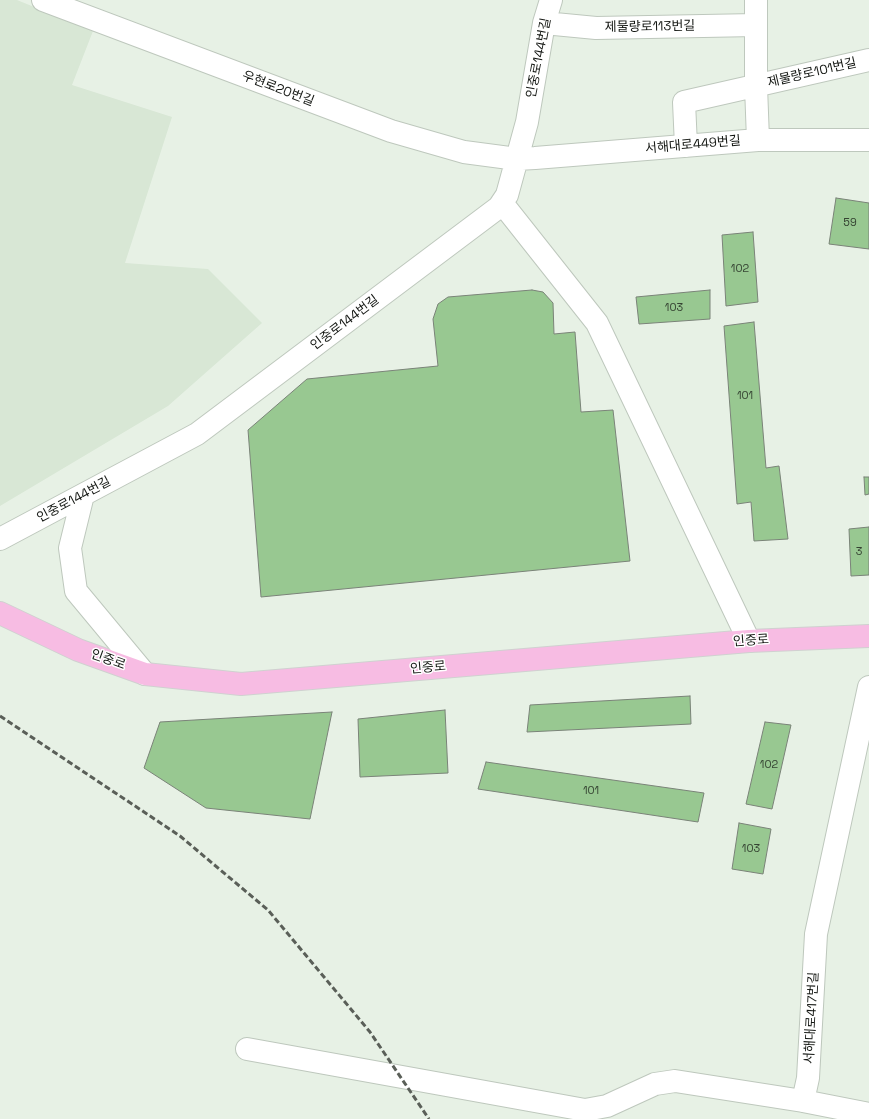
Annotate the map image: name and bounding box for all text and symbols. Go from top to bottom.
street label: 인중로144번길 [524,17,554,99]
street label: 제물량로113번길 [605,18,695,36]
street label: 제물량로101번길 [766,55,858,91]
street label: 우현로20번길 [240,68,316,110]
street label: 서해대로449번길 [645,133,741,157]
house number: 59 [843,216,857,230]
house number: 102 [731,262,749,276]
street label: 인중로144번길 [308,292,382,354]
house number: 103 [665,301,683,315]
house number: 101 [737,389,753,403]
street label: 인중로144번길 [34,474,114,526]
house number: 3 [856,545,862,559]
street label: 인중로 [733,632,769,650]
street label: 인중로 [88,647,128,673]
street label: 인중로 [409,659,447,677]
house number: 102 [760,758,778,772]
house number: 101 [583,784,599,798]
house number: 103 [742,842,760,856]
street label: 서해대로417번길 [802,971,822,1065]

